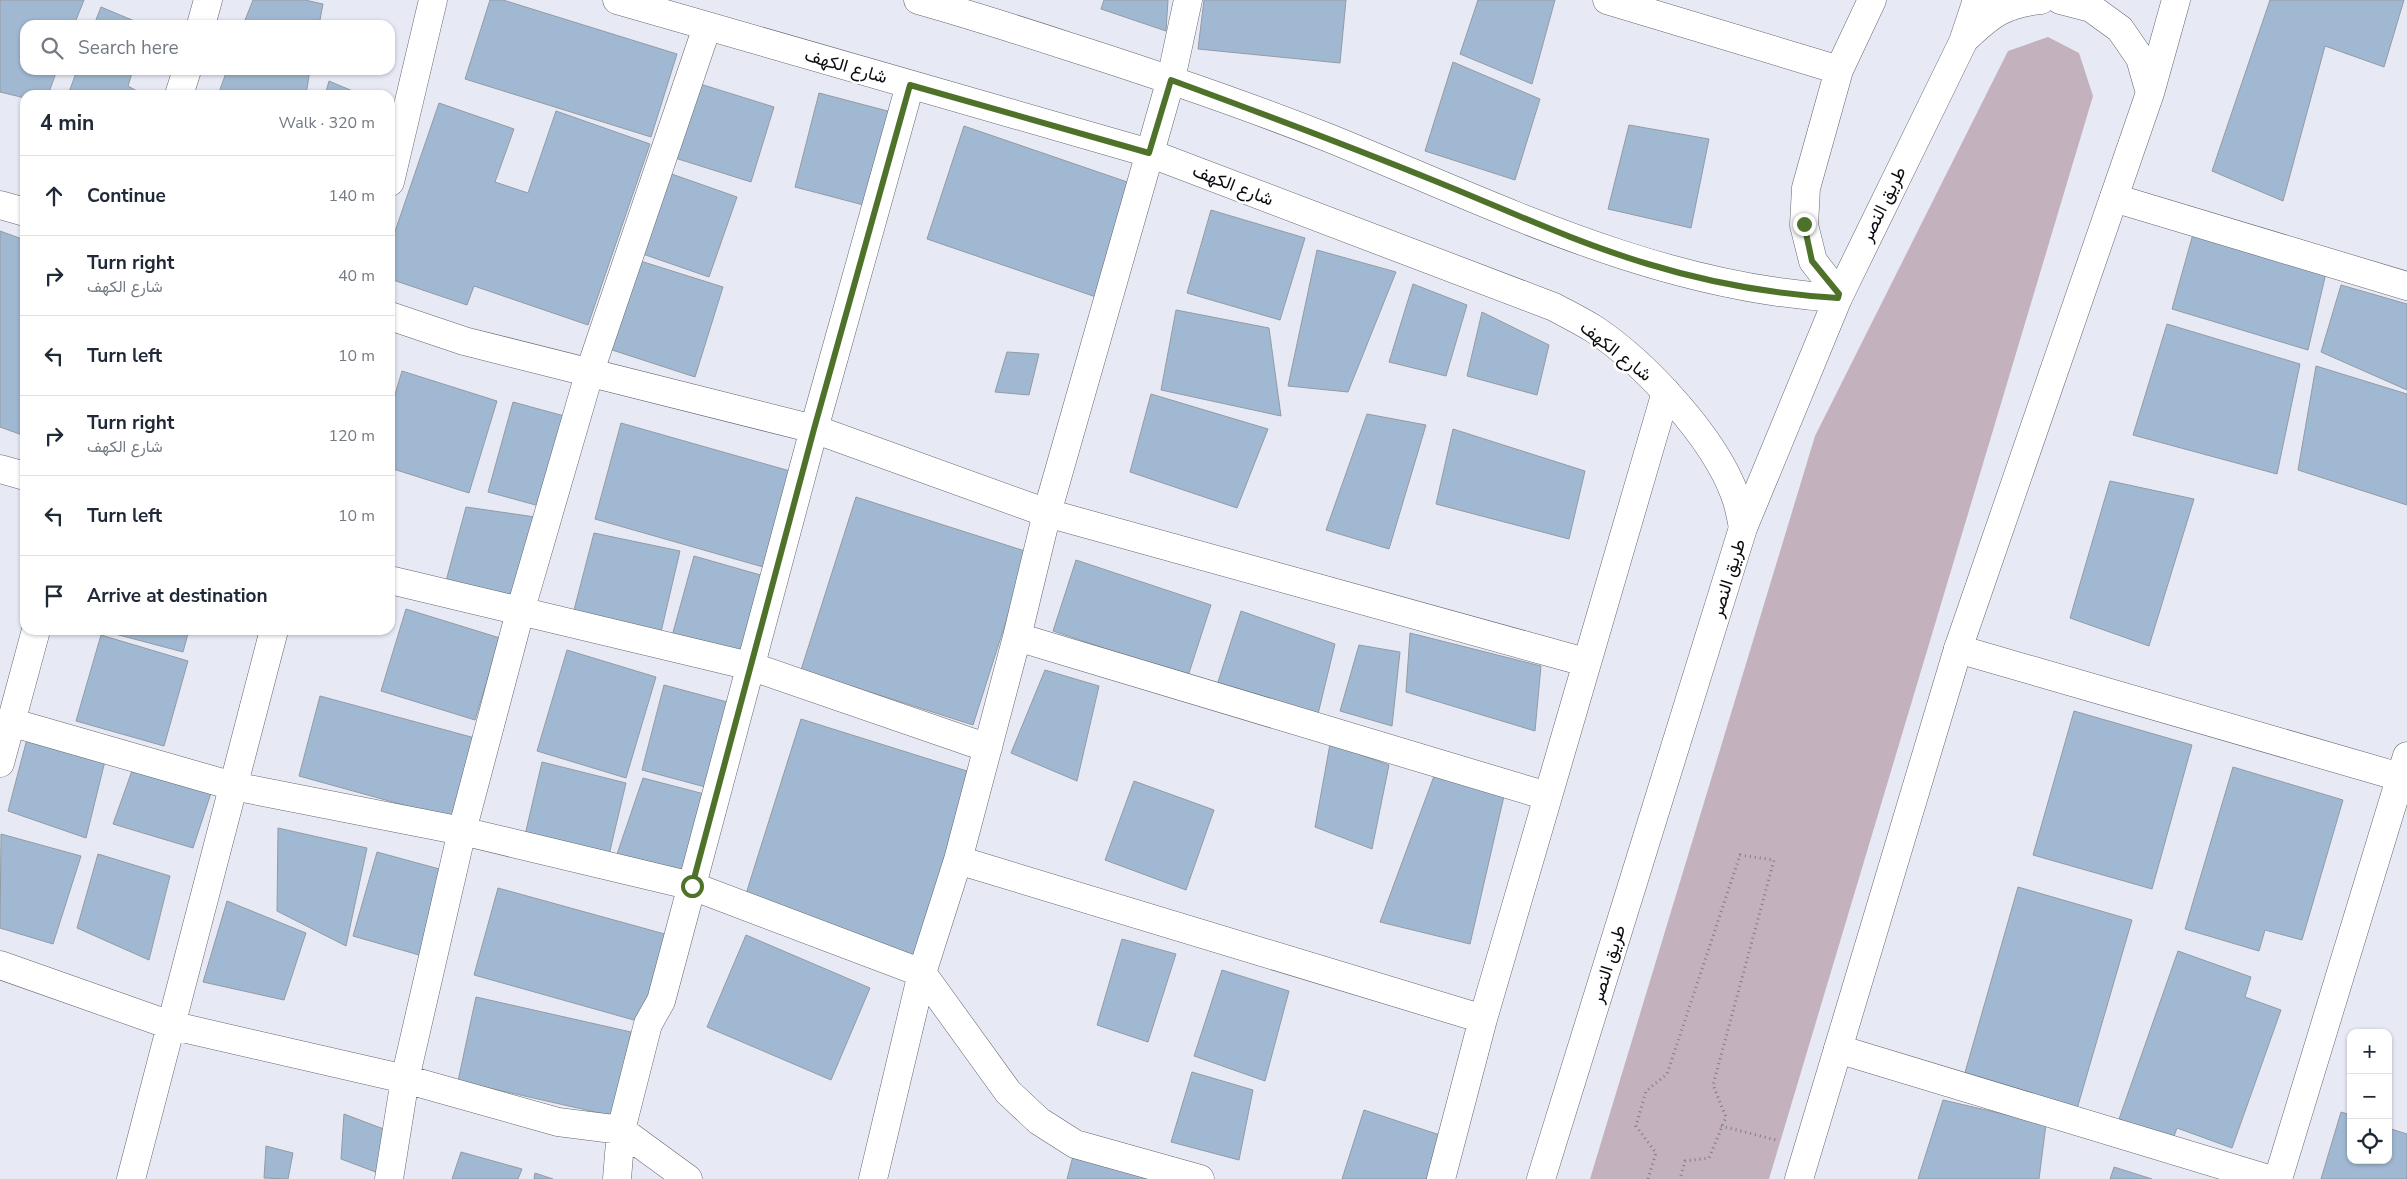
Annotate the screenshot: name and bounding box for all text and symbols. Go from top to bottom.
search box [20,20,395,75]
icon: search [38,34,66,62]
text: Search here [78,35,179,61]
street label: شارع الكهف [802,43,890,89]
text: 4 min [40,109,94,137]
text: Walk · 320 m [279,112,375,134]
street label: شارع الكهف [1189,159,1277,211]
street label: طريق النصر [1854,162,1911,246]
icon: ahead [40,182,68,210]
text: Continue [87,183,166,209]
text: 140 m [328,185,375,207]
route end [1793,213,1816,236]
text: Turn right [87,250,174,276]
icon: right [40,262,68,290]
text: 40 m [338,265,375,287]
text: شارع الكهف [87,276,163,298]
street label: شارع الكهف [1575,315,1657,387]
icon: left [40,342,68,370]
text: Turn left [87,343,162,369]
text: 10 m [338,345,375,367]
text: Turn right [87,410,174,436]
icon: right [40,422,68,450]
text: 120 m [328,425,375,447]
text: شارع الكهف [87,436,163,458]
icon: left [40,502,68,530]
text: Turn left [87,503,162,529]
text: 10 m [338,505,375,527]
street label: طريق النصر [1704,536,1751,621]
icon: arrive [40,582,68,610]
text: Arrive at destination [87,583,268,609]
route start [681,875,704,898]
street label: طريق النصر [1584,922,1631,1007]
map controls [2347,1029,2392,1164]
button: + [2347,1029,2392,1074]
button: − [2347,1074,2392,1119]
button: locate [2347,1119,2392,1164]

